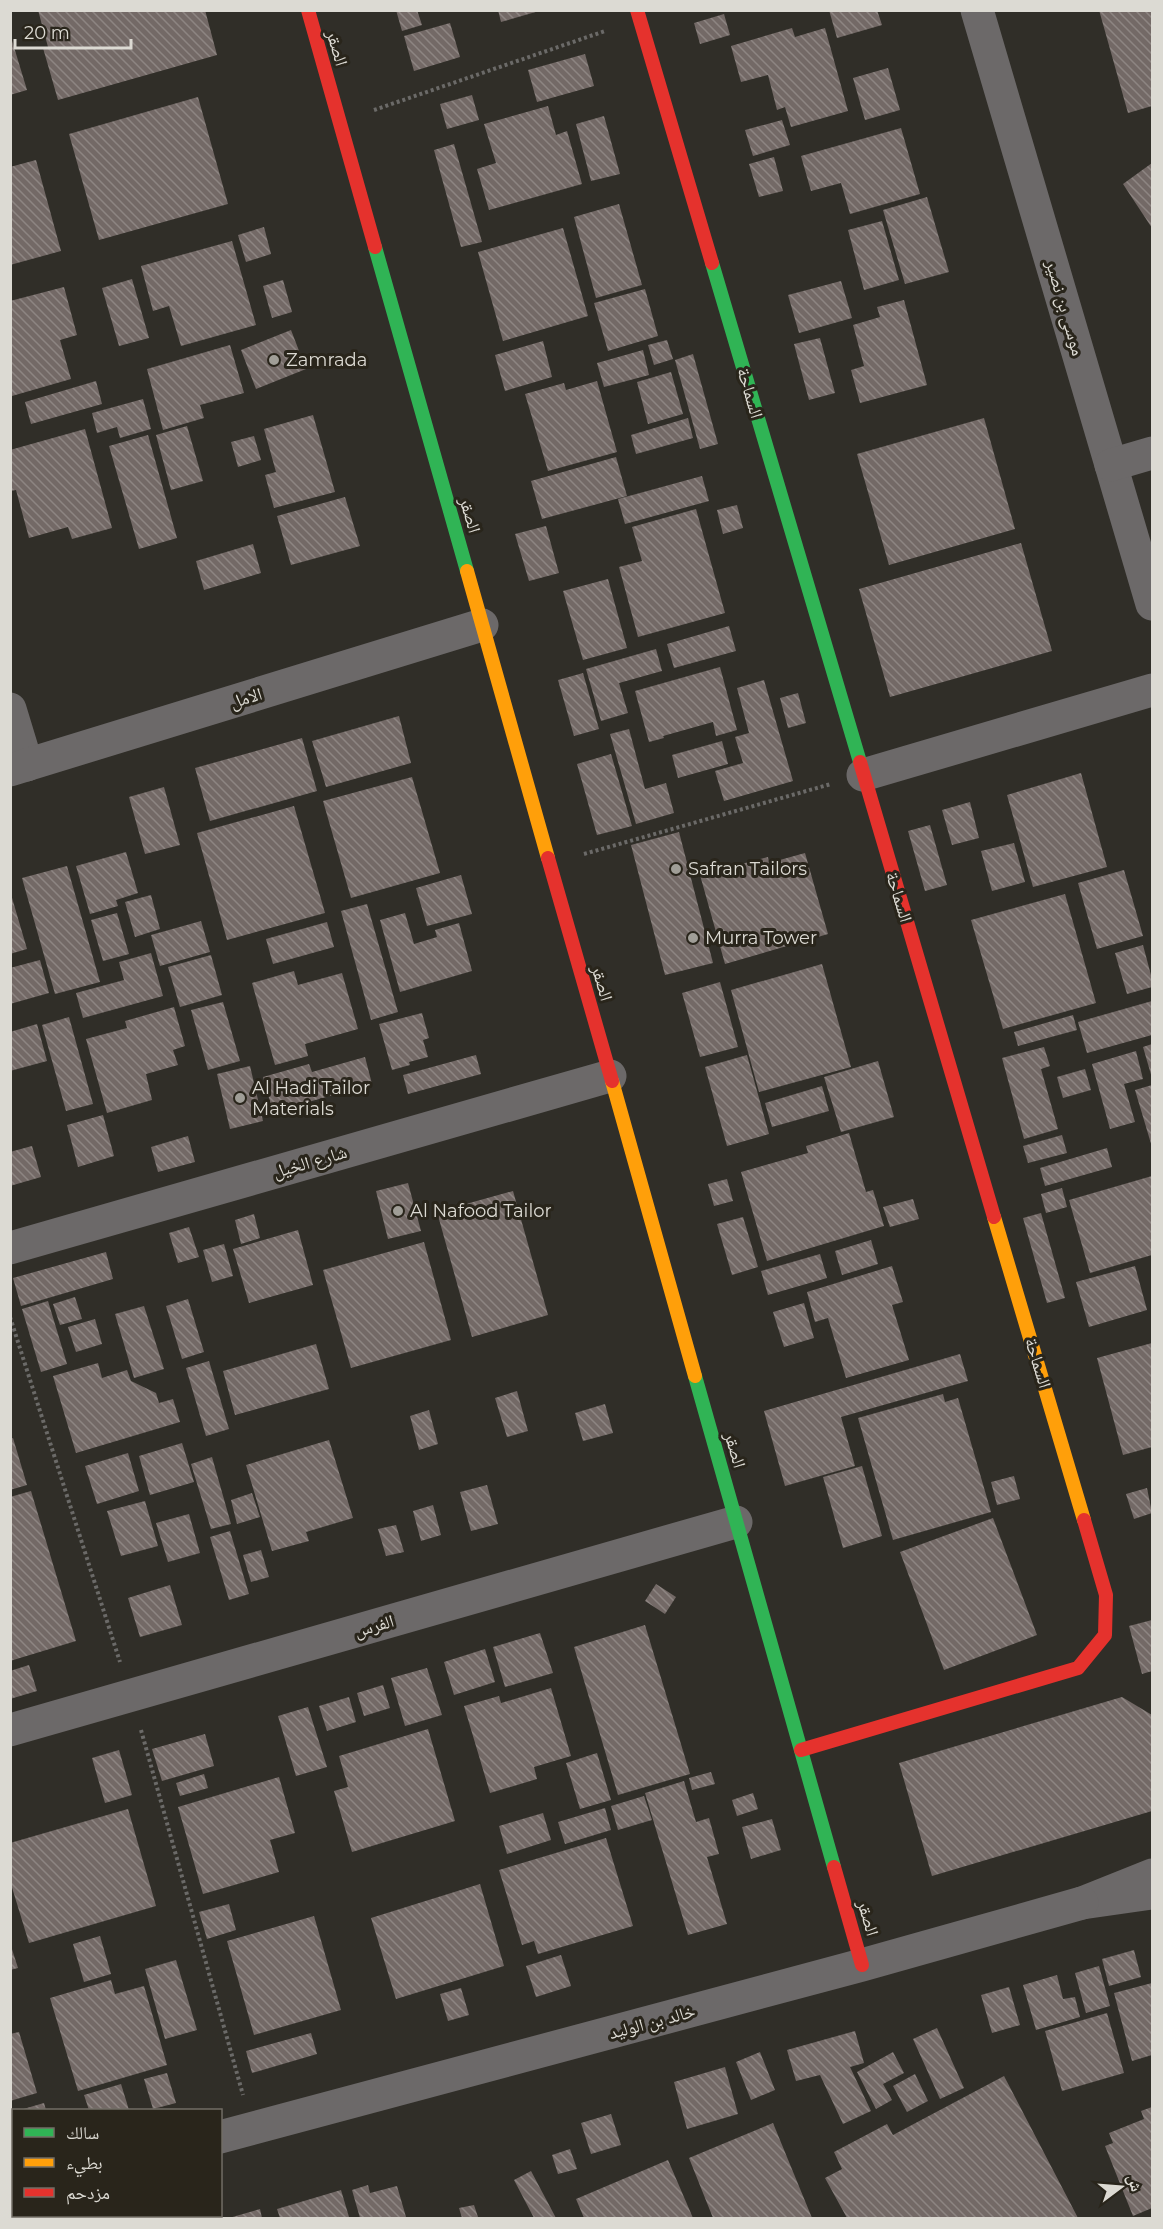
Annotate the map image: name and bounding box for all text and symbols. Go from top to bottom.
scale bar [15,12,130,50]
text: 20 m [24,22,70,44]
street label: الصقر [321,27,353,68]
street label: موسى بن نصير [1041,257,1089,358]
place label: Zamrada [286,349,367,371]
marker: Zamrada [267,353,281,367]
street label: السماحة [732,365,768,421]
street label: الصقر [454,494,486,535]
street label: الامل [227,683,265,713]
place label: Safran Tailors [688,858,807,880]
marker: Safran Tailors [669,862,683,876]
street label: السماحة [881,869,917,925]
place label: Murra Tower [705,927,817,949]
marker: Murra Tower [686,931,700,945]
street label: الصقر [586,962,618,1003]
place label: Al Hadi Tailor Materials [252,1077,370,1120]
marker: Al Hadi Tailor Materials [233,1091,247,1105]
street label: شارع الخيل [270,1141,350,1183]
place label: Al Nafood Tailor [410,1200,552,1222]
marker: Al Nafood Tailor [391,1204,405,1218]
street label: السماحة [1020,1335,1056,1391]
street label: الصقر [719,1429,751,1470]
street label: الفرس [351,1610,397,1642]
street label: الصقر [852,1897,884,1938]
street label: خالد بن الوليد [606,2000,698,2044]
legend [12,2109,222,2217]
text: سالك [66,2122,99,2144]
text: بطيء [66,2152,103,2178]
north arrow [1091,2157,1151,2217]
text: ش [1123,2172,1146,2194]
text: مزدحم [66,2182,110,2205]

